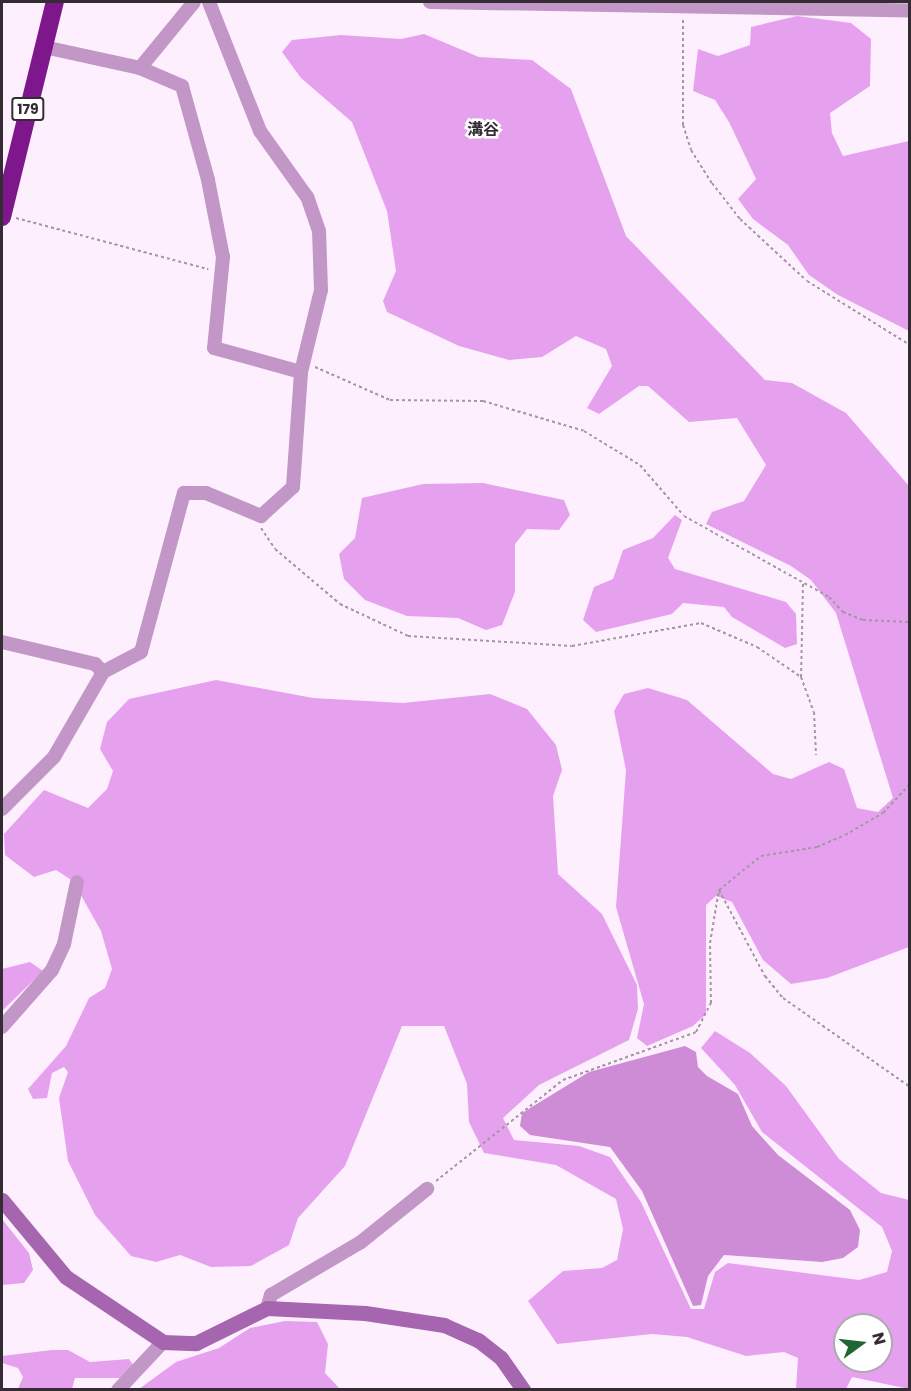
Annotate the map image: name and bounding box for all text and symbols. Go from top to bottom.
road number: 179 [10,98,46,120]
district label: 溝谷 [467,120,499,140]
north arrow [833,1313,893,1373]
text: N [866,1330,892,1348]

